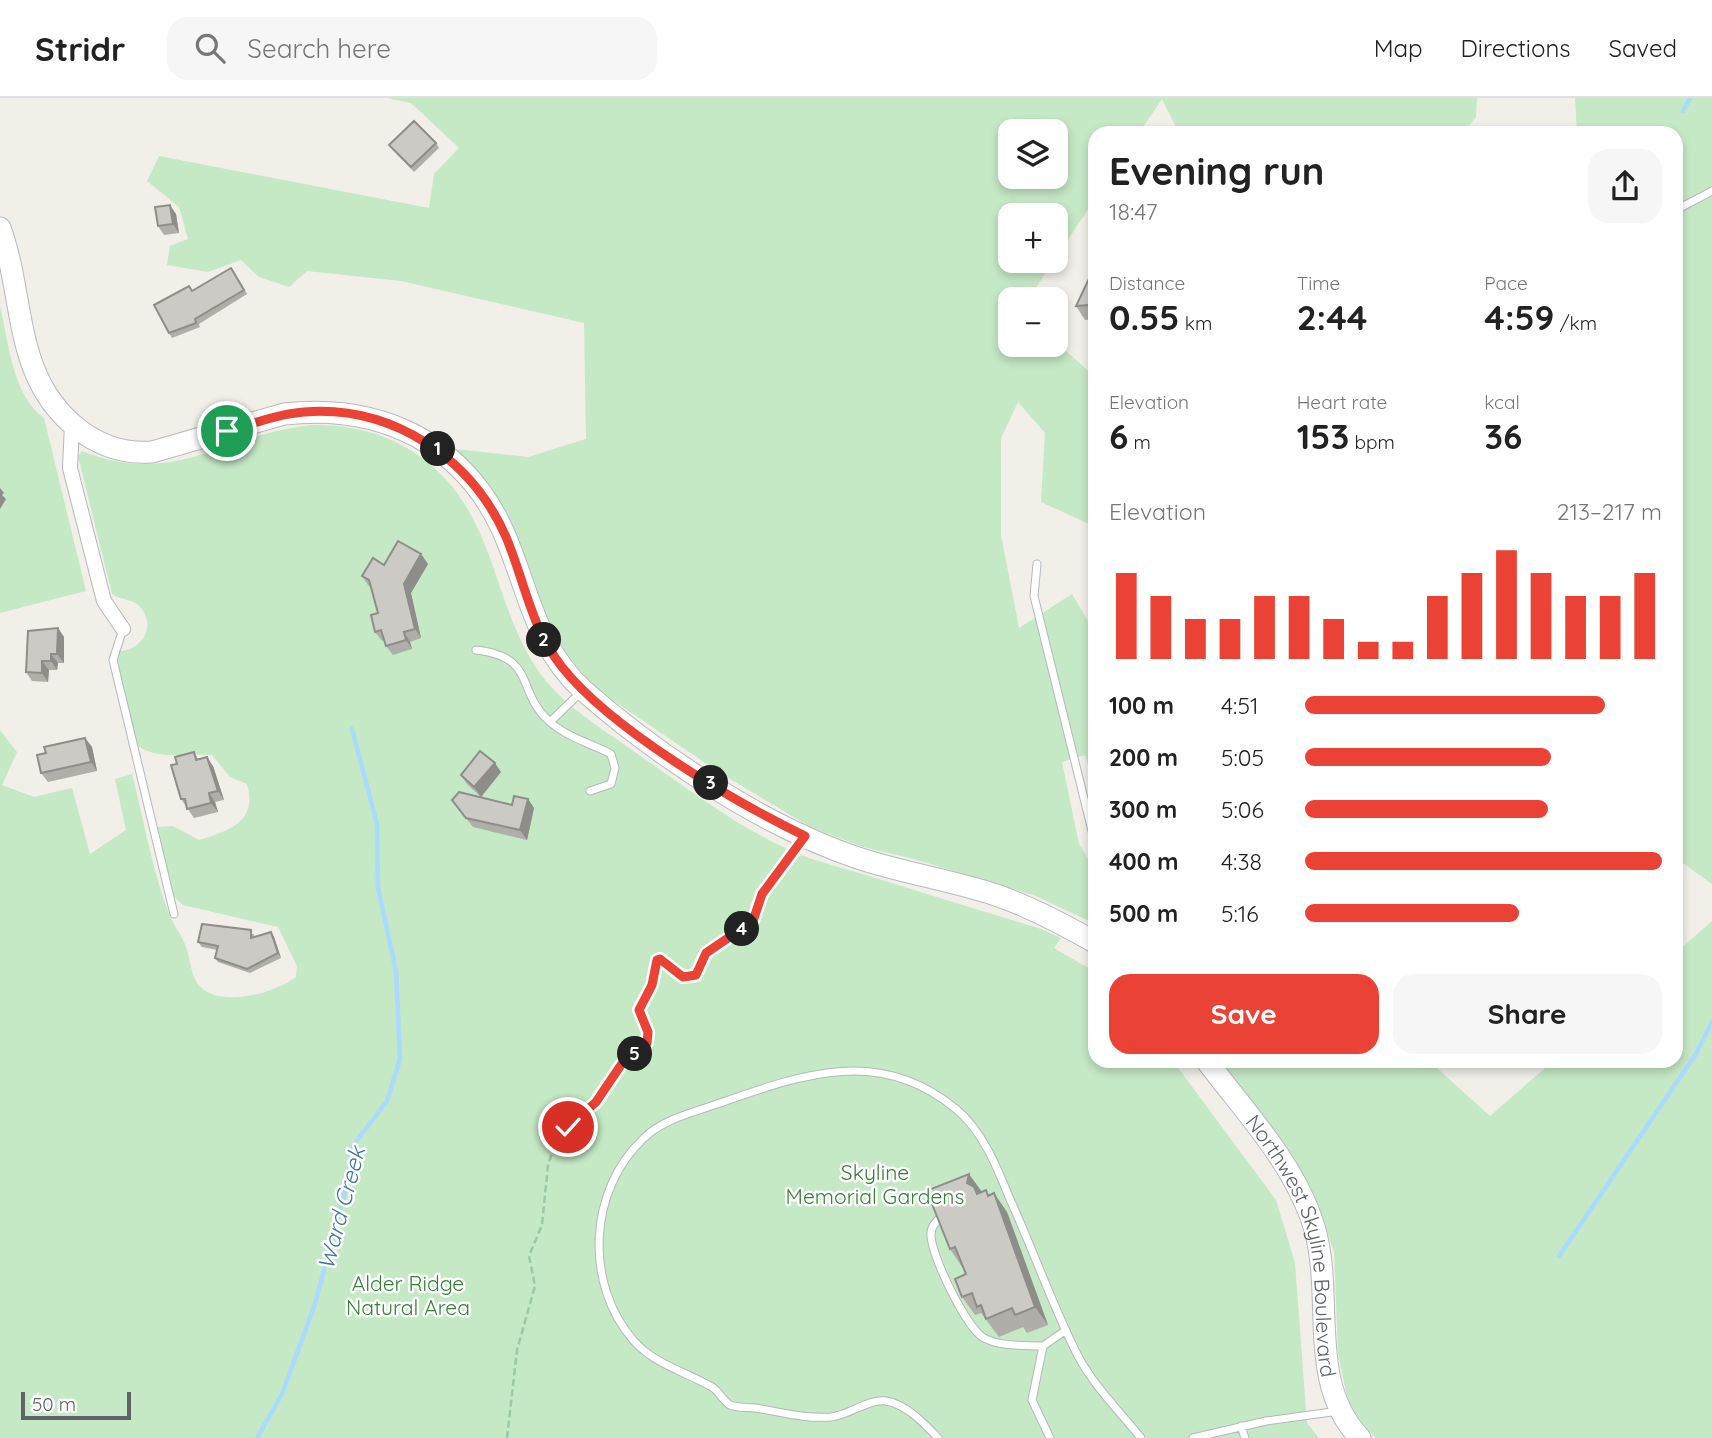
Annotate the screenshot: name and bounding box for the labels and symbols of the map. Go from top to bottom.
pin [197,401,257,461]
pin: 1 [420,432,456,466]
pin: 2 [526,622,562,658]
pin: 3 [694,766,728,800]
pin: 4 [724,912,760,946]
pin: 5 [618,1037,652,1072]
pin [538,1097,598,1157]
street label: Northwest Skyline Boulevard [1241,1109,1342,1379]
water label: Ward Creek [311,1142,372,1273]
park label: Skyline Memorial Gardens [786,1159,964,1209]
park label: Alder Ridge Natural Area [346,1270,470,1320]
scale bar [21,1389,131,1421]

